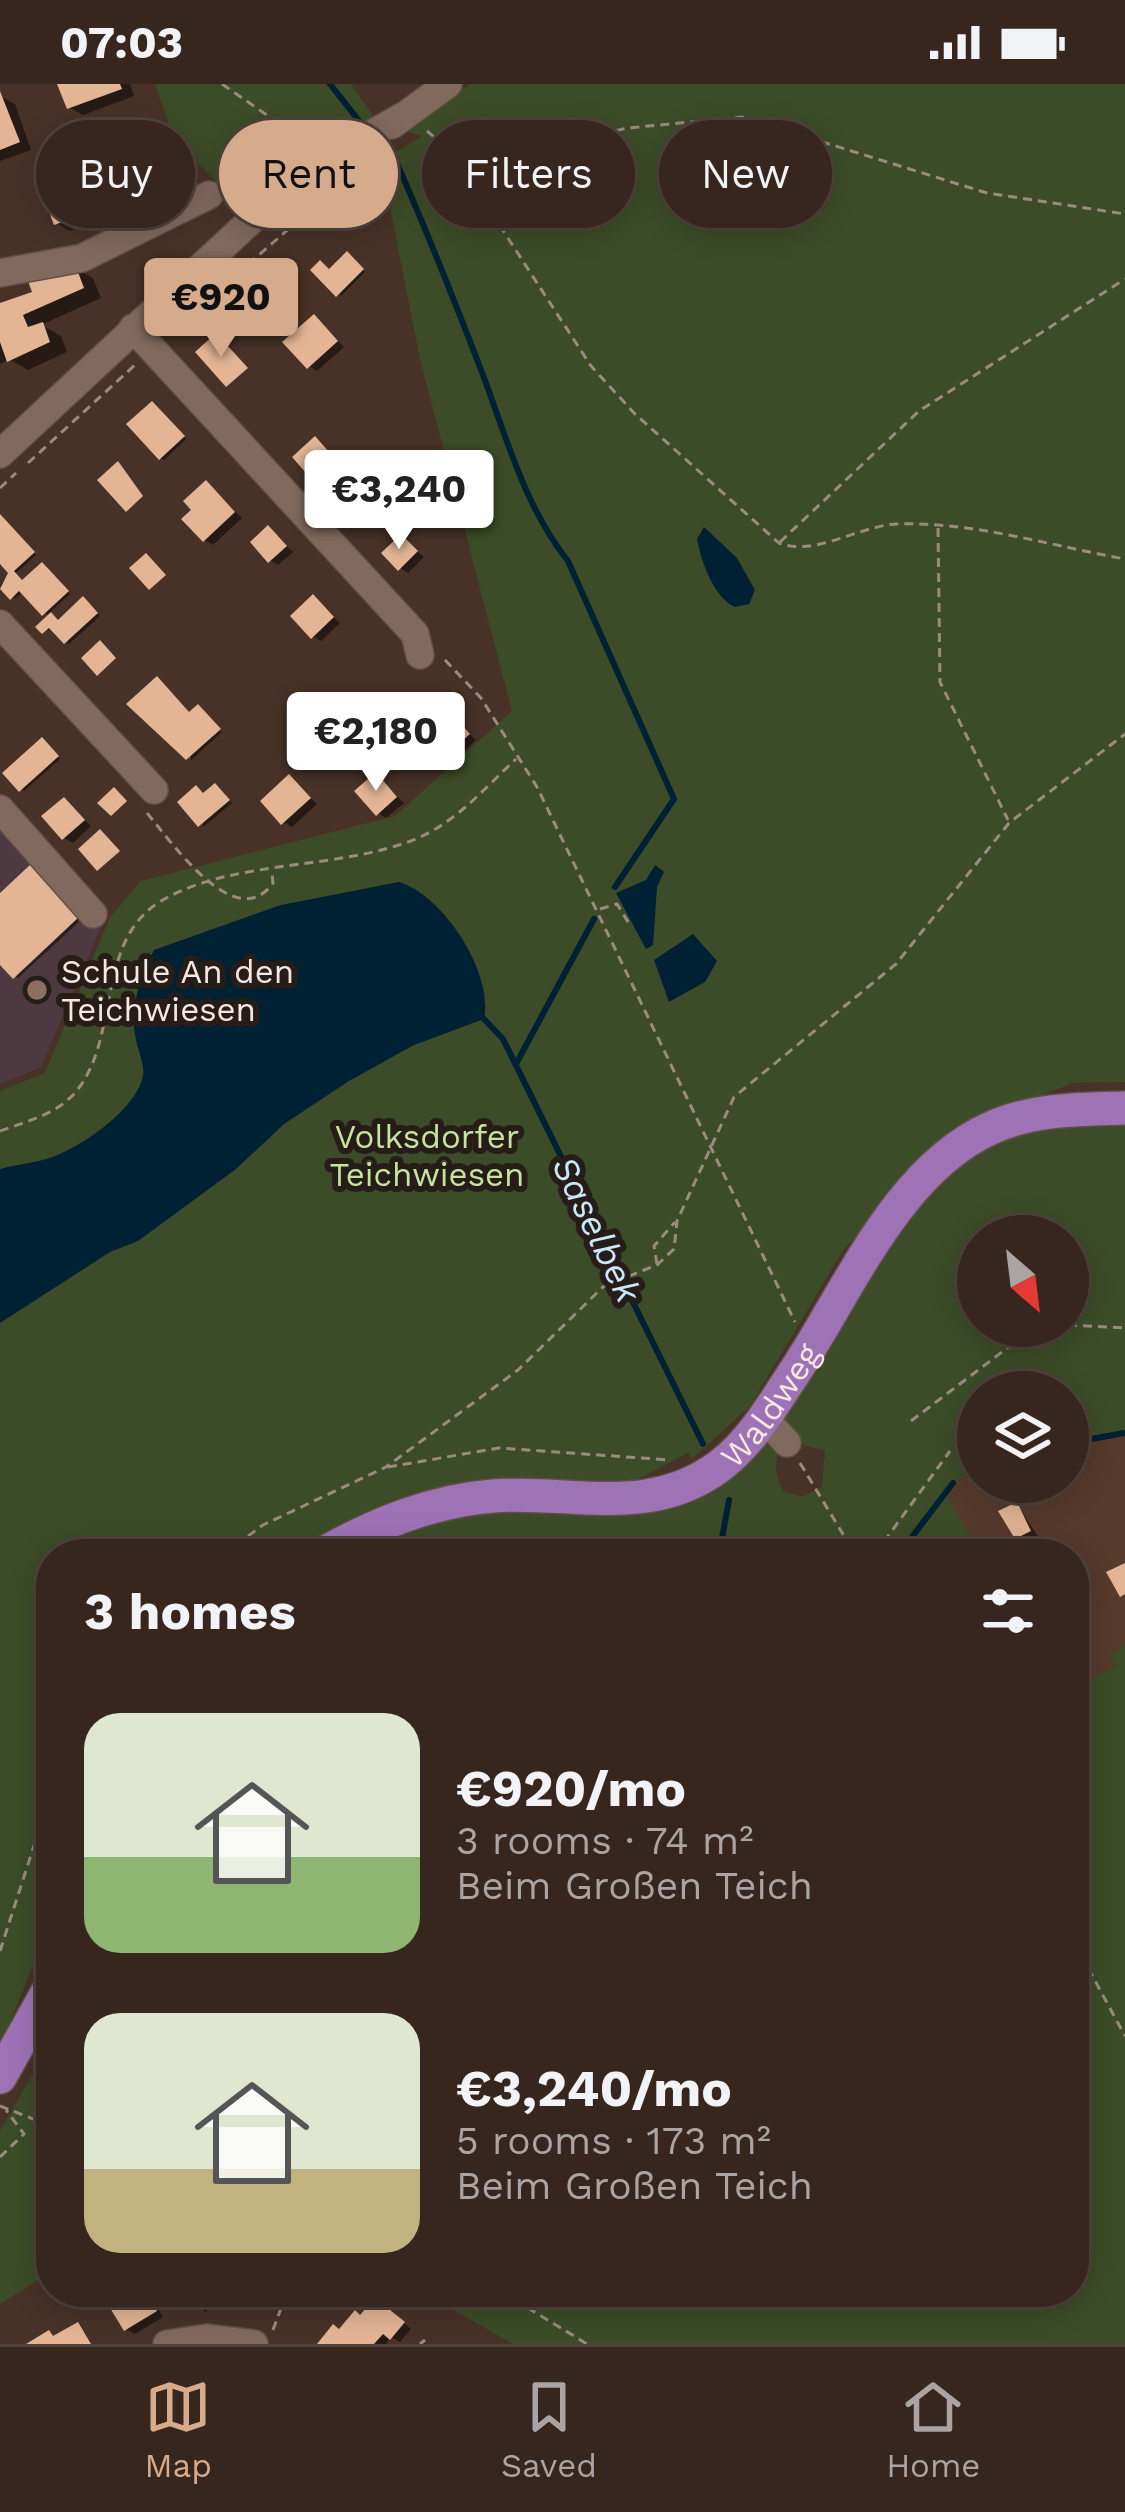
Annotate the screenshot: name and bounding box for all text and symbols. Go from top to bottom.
text: 07:03 [60,16,183,69]
chip: Buy [36,120,195,228]
chip: Rent [219,120,398,228]
chip: Filters [422,120,635,228]
chip: New [659,120,832,228]
pin: €920 [150,258,292,360]
text: €920 [171,274,271,319]
pin: €3,240 [301,450,497,552]
text: €3,240 [332,466,466,511]
pin: €2,180 [278,692,474,794]
text: €2,180 [314,708,438,753]
place label: Schule An den Teichwiesen [61,952,294,1029]
marker: Schule An den Teichwiesen [24,977,50,1003]
park label: Volksdorfer Teichwiesen [329,1117,525,1194]
water label: Saselbek [543,1150,650,1311]
north arrow [957,1215,1089,1347]
map controls [957,1215,1089,1503]
street label: Waldweg [713,1336,828,1476]
button: layers [957,1371,1089,1503]
icon: filters [975,1578,1041,1644]
text: 3 homes [84,1582,296,1641]
text: €920/mo [456,1759,686,1818]
icon: home [180,1761,324,1905]
text: 3 rooms · 74 m² [456,1818,754,1863]
text: Beim Großen Teich [456,1863,813,1908]
text: €3,240/mo [456,2059,732,2118]
icon: home [180,2061,324,2205]
text: 5 rooms · 173 m² [456,2118,771,2163]
text: Beim Großen Teich [456,2163,813,2208]
tab: Map [145,2374,212,2485]
tab: Saved [501,2374,597,2485]
tab: Home [886,2374,980,2485]

